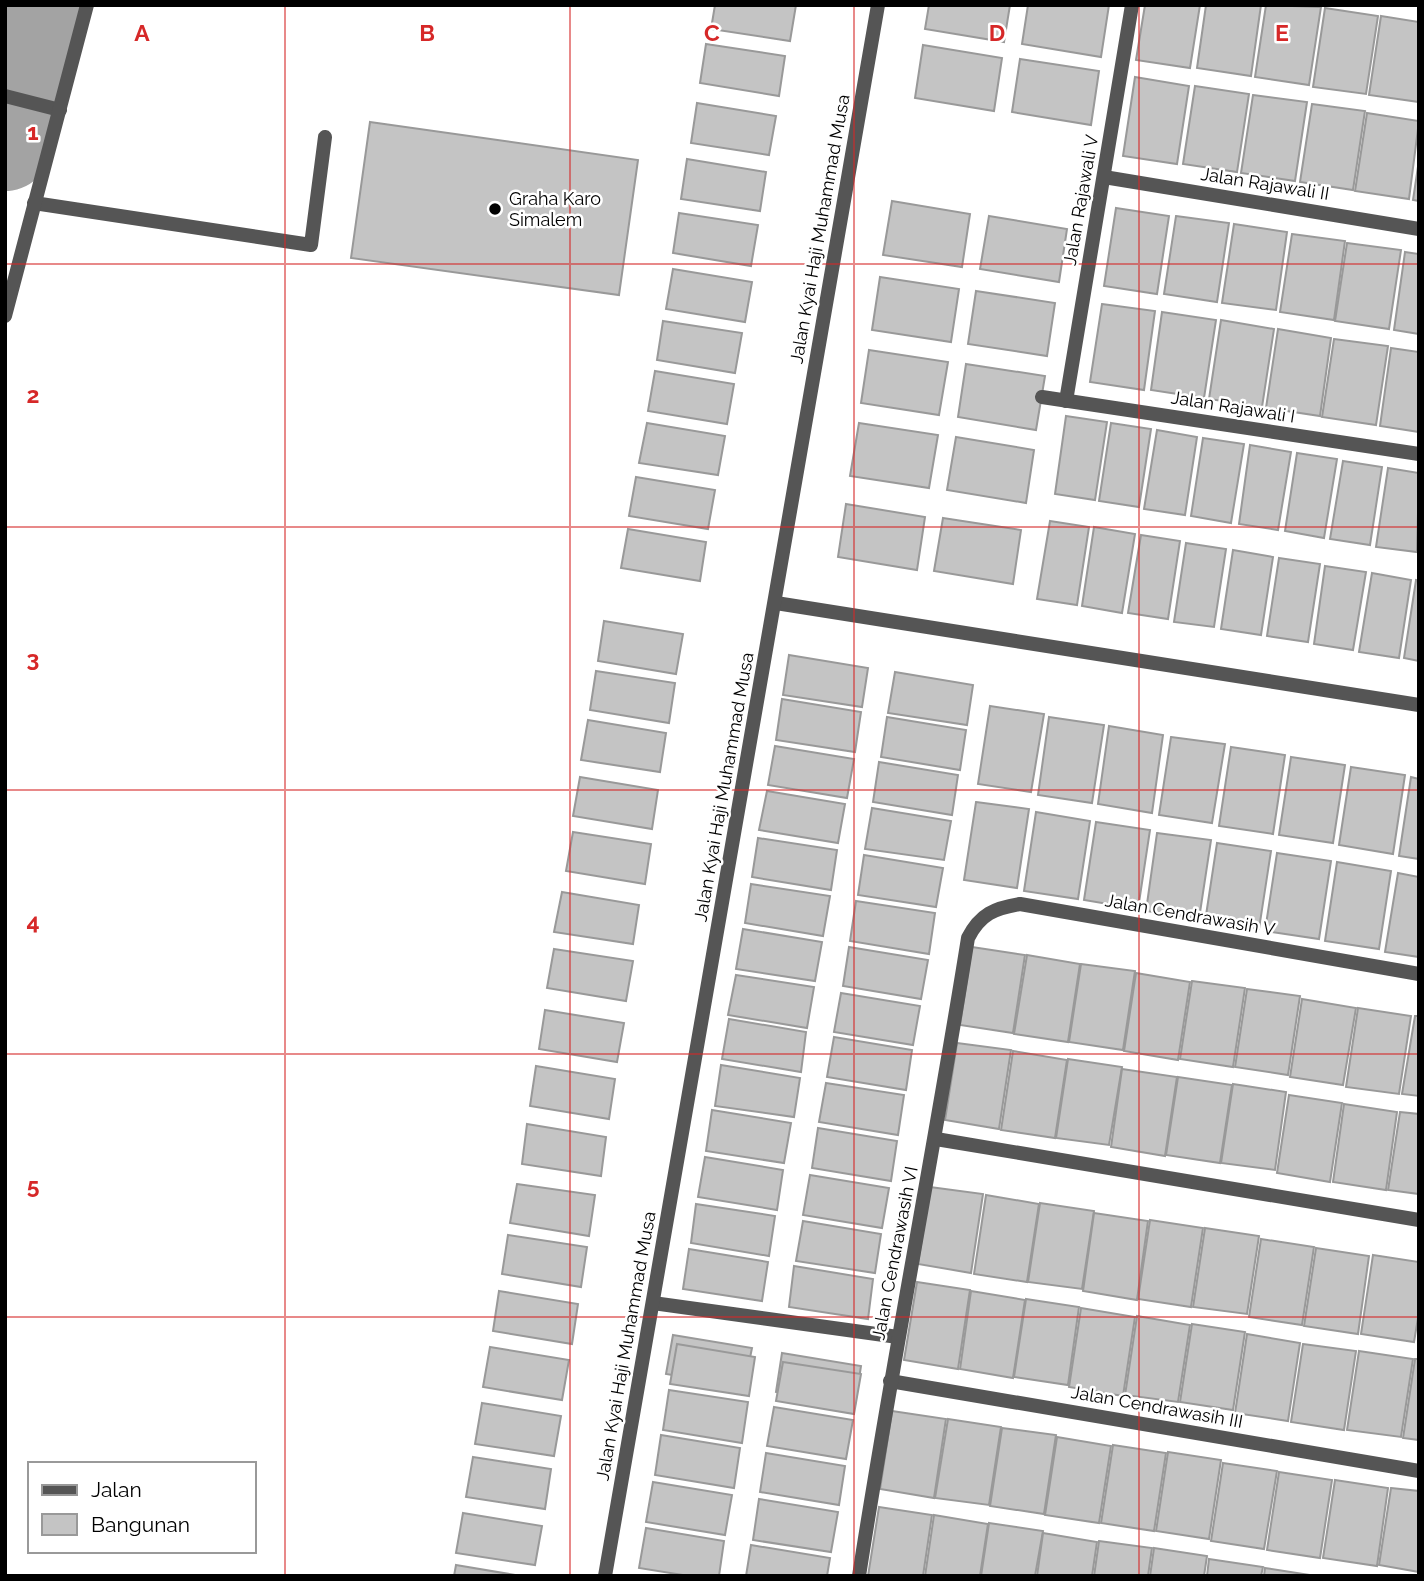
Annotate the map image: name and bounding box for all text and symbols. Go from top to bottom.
text: A [134,19,150,46]
text: B [419,19,435,46]
text: C [704,19,720,46]
text: D [989,19,1005,46]
text: E [1275,19,1289,46]
street label: Jalan Kyai Haji Muhammad Musa [785,93,854,365]
text: 1 [27,118,39,145]
street label: Jalan Rajawali V [1059,133,1102,267]
street label: Jalan Rajawali II [1199,163,1331,204]
place label: Graha Karo Simalem [509,188,601,230]
marker: Graha Karo Simalem [487,201,503,217]
text: 2 [27,381,39,408]
street label: Jalan Rajawali I [1170,386,1297,427]
text: 3 [27,645,39,672]
street label: Jalan Kyai Haji Muhammad Musa [689,651,758,923]
street label: Jalan Cendrawasih V [1104,889,1277,940]
text: 4 [26,908,40,935]
street label: Jalan Cendrawasih VI [867,1164,922,1342]
text: 5 [27,1172,40,1199]
street label: Jalan Kyai Haji Muhammad Musa [591,1210,660,1482]
street label: Jalan Cendrawasih III [1070,1381,1245,1432]
legend [28,1462,256,1553]
text: Jalan [91,1477,142,1502]
text: Bangunan [91,1512,190,1537]

